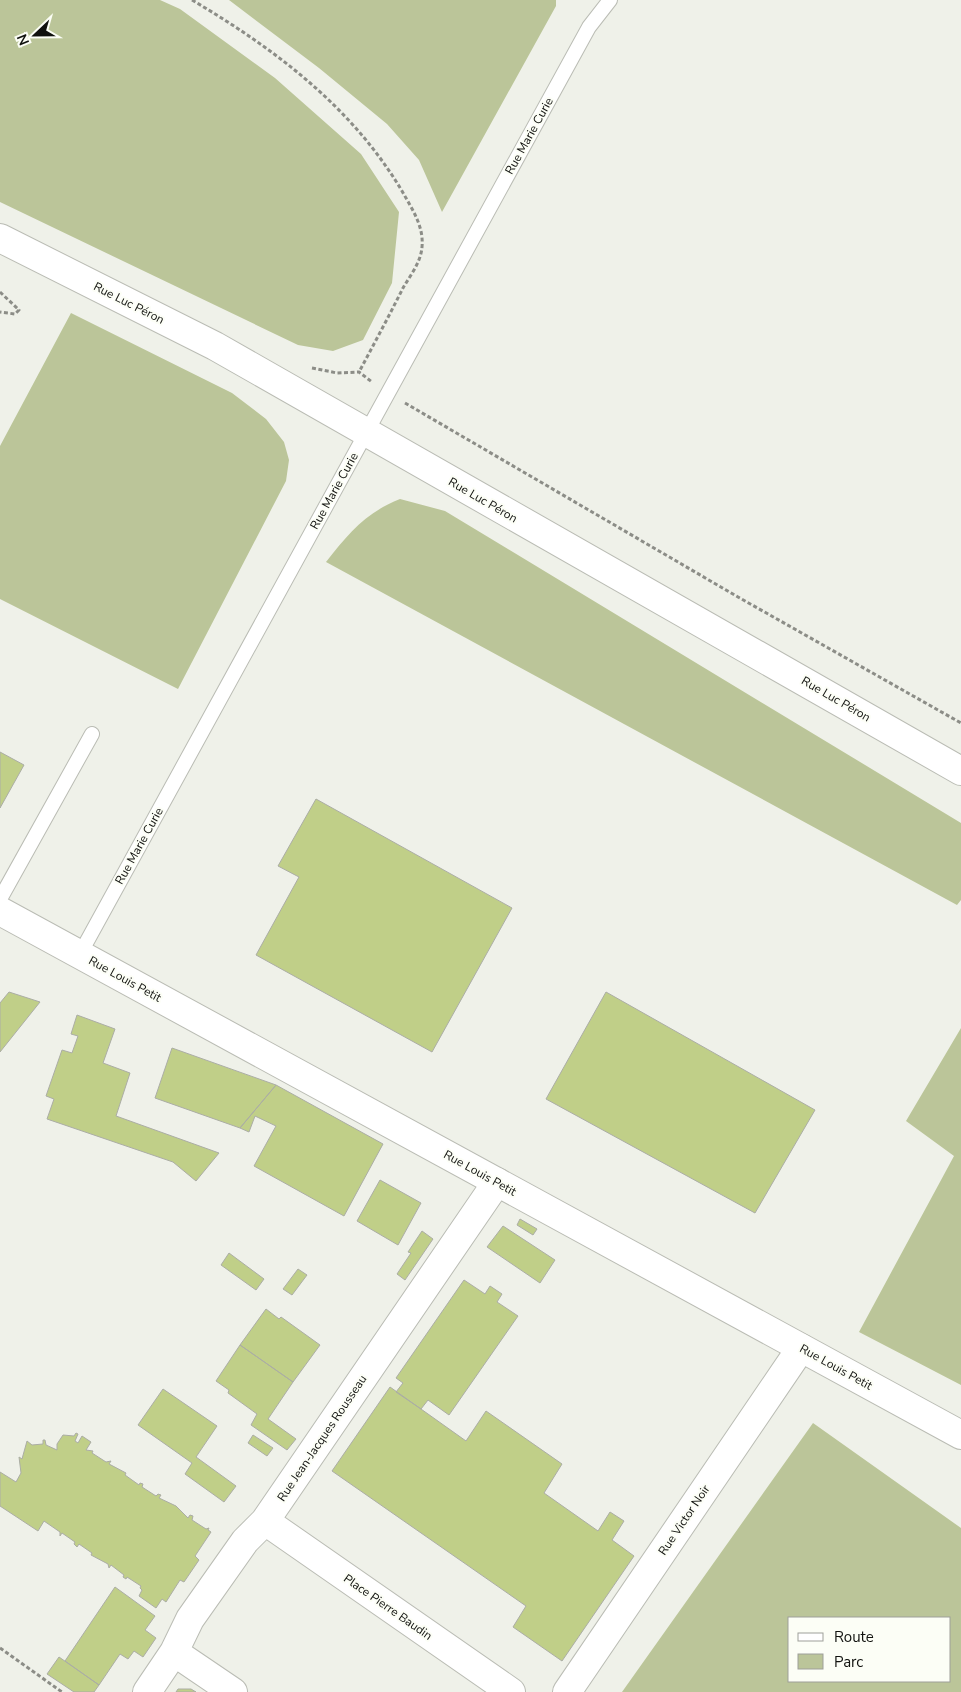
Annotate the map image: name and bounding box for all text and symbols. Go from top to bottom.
north arrow [10,10,60,60]
text: N [13,31,34,48]
street label: Rue Marie Curie [501,95,557,177]
street label: Rue Luc Péron [91,278,167,328]
street label: Rue Marie Curie [306,450,362,532]
street label: Rue Luc Péron [445,474,521,526]
street label: Rue Luc Péron [798,673,874,725]
street label: Rue Marie Curie [111,805,167,887]
street label: Rue Louis Petit [86,952,165,1006]
street label: Rue Louis Petit [441,1146,520,1200]
street label: Rue Louis Petit [797,1340,876,1394]
street label: Rue Jean-Jacques Rousseau [274,1372,370,1504]
street label: Rue Victor Noir [655,1481,714,1558]
street label: Place Pierre Baudin [340,1570,436,1644]
legend [788,1617,951,1682]
text: Route [834,1627,874,1647]
text: Parc [834,1652,863,1672]

